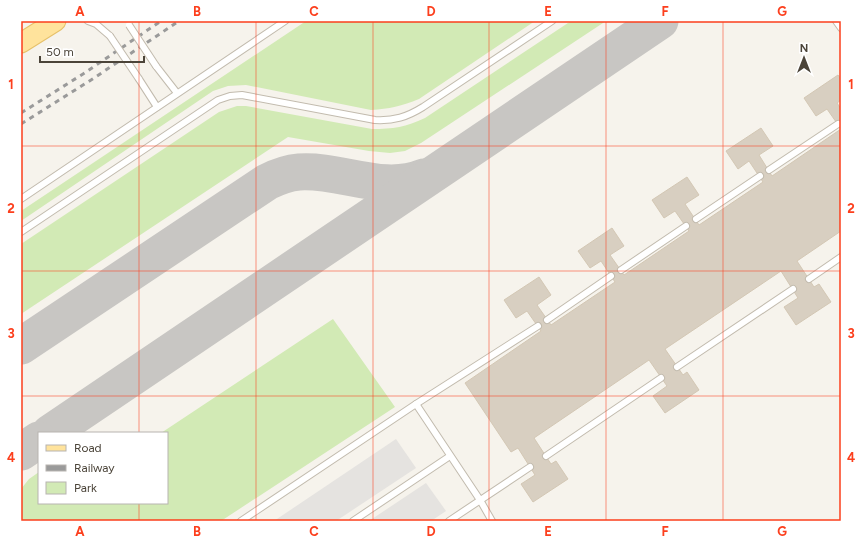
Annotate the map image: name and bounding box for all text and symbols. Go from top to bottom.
text: A [75,4,85,19]
text: B [193,4,201,19]
text: C [309,4,319,19]
text: D [426,4,436,19]
text: E [544,4,552,19]
text: F [661,4,669,19]
text: G [777,4,787,19]
scale bar [40,38,144,64]
north arrow [784,38,824,78]
text: N [800,42,808,55]
text: 50 m [46,45,74,59]
text: 1 [8,77,14,92]
text: 1 [848,77,854,92]
text: 2 [7,201,15,216]
text: 2 [847,201,855,216]
text: 3 [7,326,15,341]
text: 3 [847,326,855,341]
legend [38,432,168,504]
text: Road [74,441,102,455]
text: 4 [7,450,15,465]
text: 4 [847,450,855,465]
text: Railway [74,461,115,475]
text: Park [74,481,97,495]
text: A [75,524,85,539]
text: B [193,524,201,539]
text: C [309,524,319,539]
text: D [426,524,436,539]
text: E [544,524,552,539]
text: F [661,524,669,539]
text: G [777,524,787,539]

